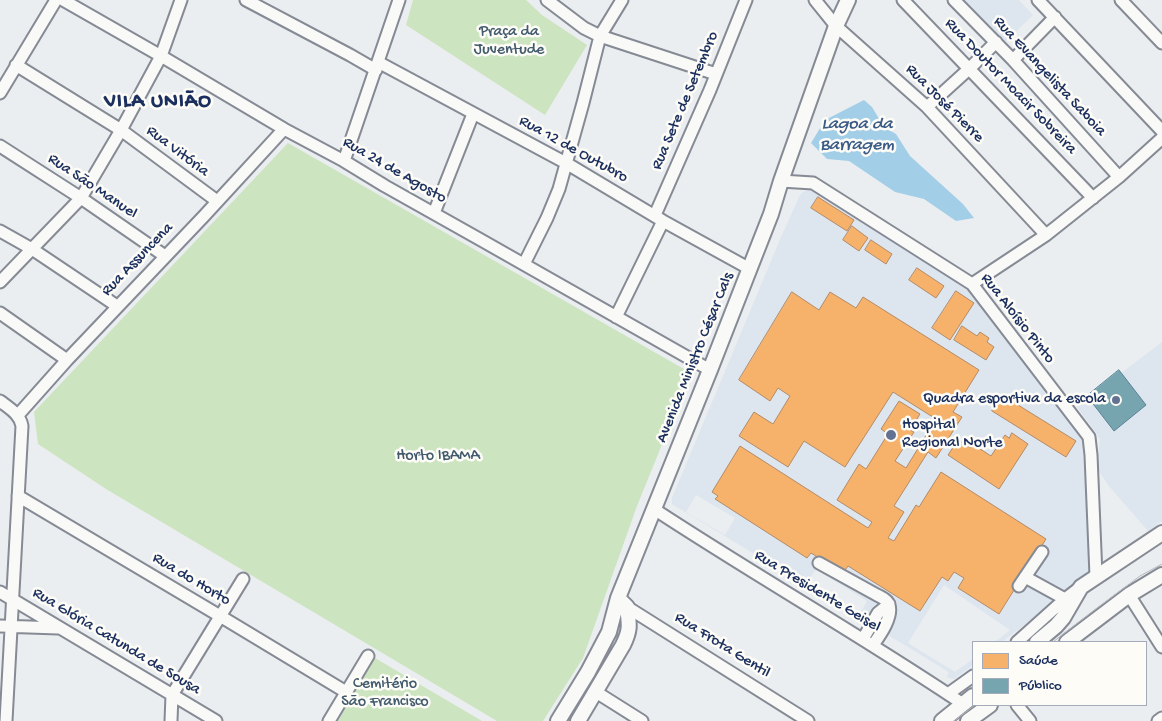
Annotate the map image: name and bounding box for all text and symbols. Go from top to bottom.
street label: Rua Evangelista Saboia [988,13,1110,141]
street label: Rua Doutor Moacir Sobreira [940,15,1080,159]
park label: Praça da Juventude [474,23,544,61]
street label: Rua Sete de Setembro [648,29,724,173]
street label: Rua José Pierre [901,61,987,147]
district label: VILA UNIÃO [103,90,213,116]
street label: Rua 12 de Outubro [515,112,631,188]
water label: Lagoa da Barragem [820,114,894,156]
street label: Rua Vitória [142,122,212,182]
street label: Rua 24 de Agosto [339,133,449,209]
street label: Rua São Manuel [44,150,140,224]
street label: Rua Assuncena [98,219,178,301]
street label: Avenida Ministro César Cals [653,270,739,446]
street label: Rua Aloísio Pinto [976,270,1058,368]
place label: Quadra esportiva da escola [923,390,1106,410]
marker: Quadra esportiva da escola [1110,394,1122,406]
place label: Hospital Regional Norte [902,416,1003,454]
marker: Hospital Regional Norte [884,428,898,442]
park label: Horto IBAMA [396,447,480,467]
street label: Rua Presidente Geisel [750,547,884,637]
street label: Rua do Horto [148,549,234,611]
street label: Rua Glória Catunda de Sousa [28,584,204,700]
street label: Rua Frota Gentil [671,609,773,683]
legend [972,641,1147,706]
text: Saúde [1019,652,1058,670]
park label: Cemitério São Francisco [341,675,429,713]
text: Público [1019,677,1062,695]

